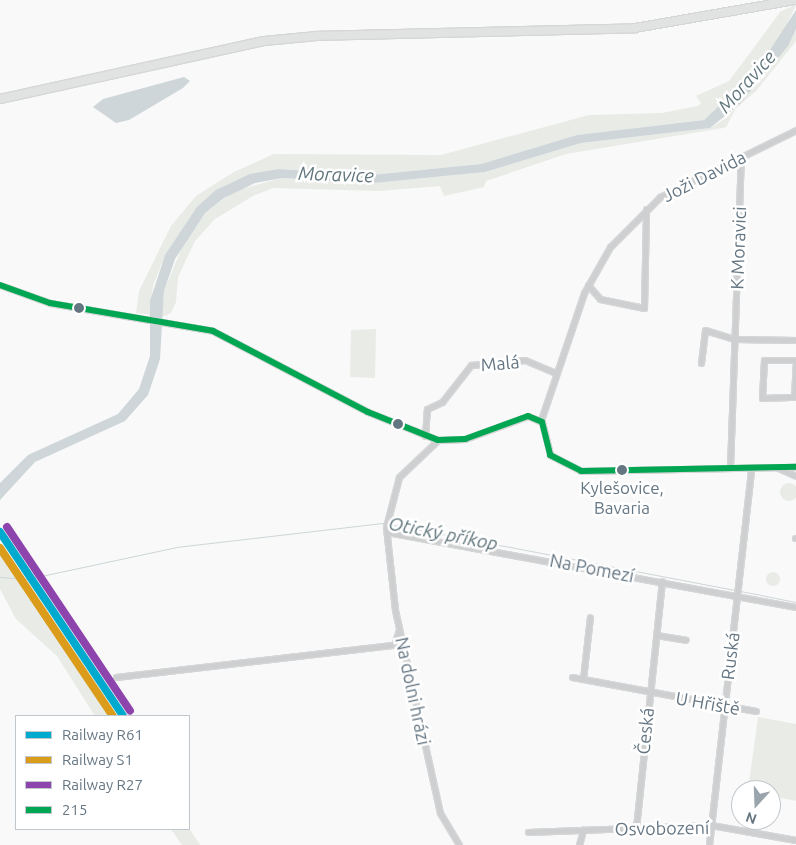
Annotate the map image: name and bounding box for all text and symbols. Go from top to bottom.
water label: Moravice [713,46,781,118]
street label: Joži Davida [659,146,749,206]
water label: Moravice [298,162,374,188]
street label: K Moravici [726,206,750,290]
unlabelled marker [74,303,84,313]
street label: Malá [480,351,520,375]
unlabelled marker [393,419,403,429]
marker: Kylešovice, Bavaria [617,465,627,475]
place label: Kylešovice, Bavaria [580,478,664,518]
water label: Otický příkop [387,512,499,556]
street label: Na Pomezí [548,549,636,587]
street label: Ruská [716,631,744,681]
street label: Na dolni hrázi [391,635,435,747]
street label: U Hřiště [674,687,742,719]
street label: Česká [632,706,658,756]
legend [15,715,190,830]
text: Railway R61 [62,726,143,743]
text: Railway S1 [62,751,133,768]
text: Railway R27 [62,776,143,793]
north arrow [731,780,781,830]
text: 215 [62,801,87,818]
text: N [744,809,759,827]
street label: Osvobození [614,816,710,840]

